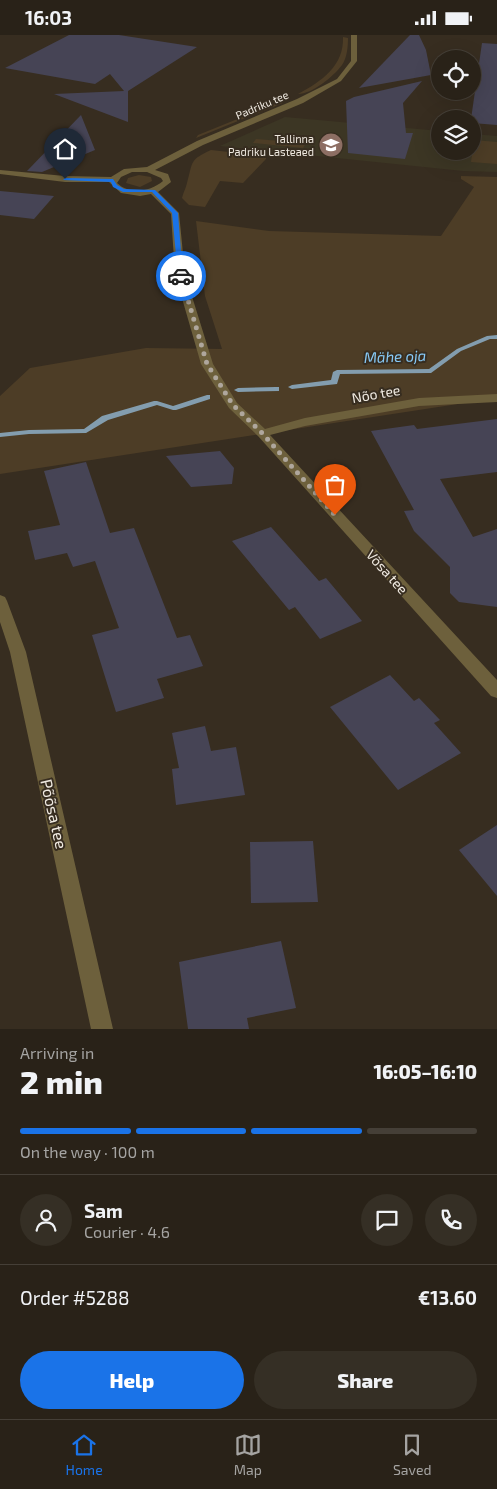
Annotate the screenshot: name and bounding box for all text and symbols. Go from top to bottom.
text: 16:03 [25,6,72,29]
map controls [431,50,481,160]
button: locate [431,50,481,100]
street label: Padriku tee [233,88,290,121]
button: layers [431,110,481,160]
pin [44,128,86,179]
place label: Tallinna Padriku Lasteaed [228,132,314,158]
school or university icon: Tallinna Padriku Lasteaed [318,132,344,158]
icon: home [51,135,79,163]
courier [156,251,206,301]
icon: car [167,262,195,290]
water label: Mähe oja [363,346,427,367]
street label: Nõo tee [350,381,402,406]
pin [314,464,356,515]
icon: bag [321,471,349,499]
street label: Võsa tee [363,546,412,597]
street label: Põõsa tee [37,777,72,851]
text: Arriving in [20,1043,94,1062]
text: 16:05–16:10 [373,1060,477,1083]
text: 2 min [20,1062,103,1100]
text: On the way · 100 m [20,1142,155,1161]
button: person [20,1194,72,1246]
button: chat [361,1194,413,1246]
button: phone [425,1194,477,1246]
text: Sam [84,1199,123,1222]
text: Courier · 4.6 [84,1222,170,1241]
text: Order #5288 [20,1286,130,1309]
text: €13.60 [418,1286,477,1309]
button: Help [20,1351,244,1409]
button: Share [254,1351,477,1409]
tab: Home [66,1431,103,1478]
tab: Map [234,1431,262,1478]
tab: Saved [393,1431,431,1478]

